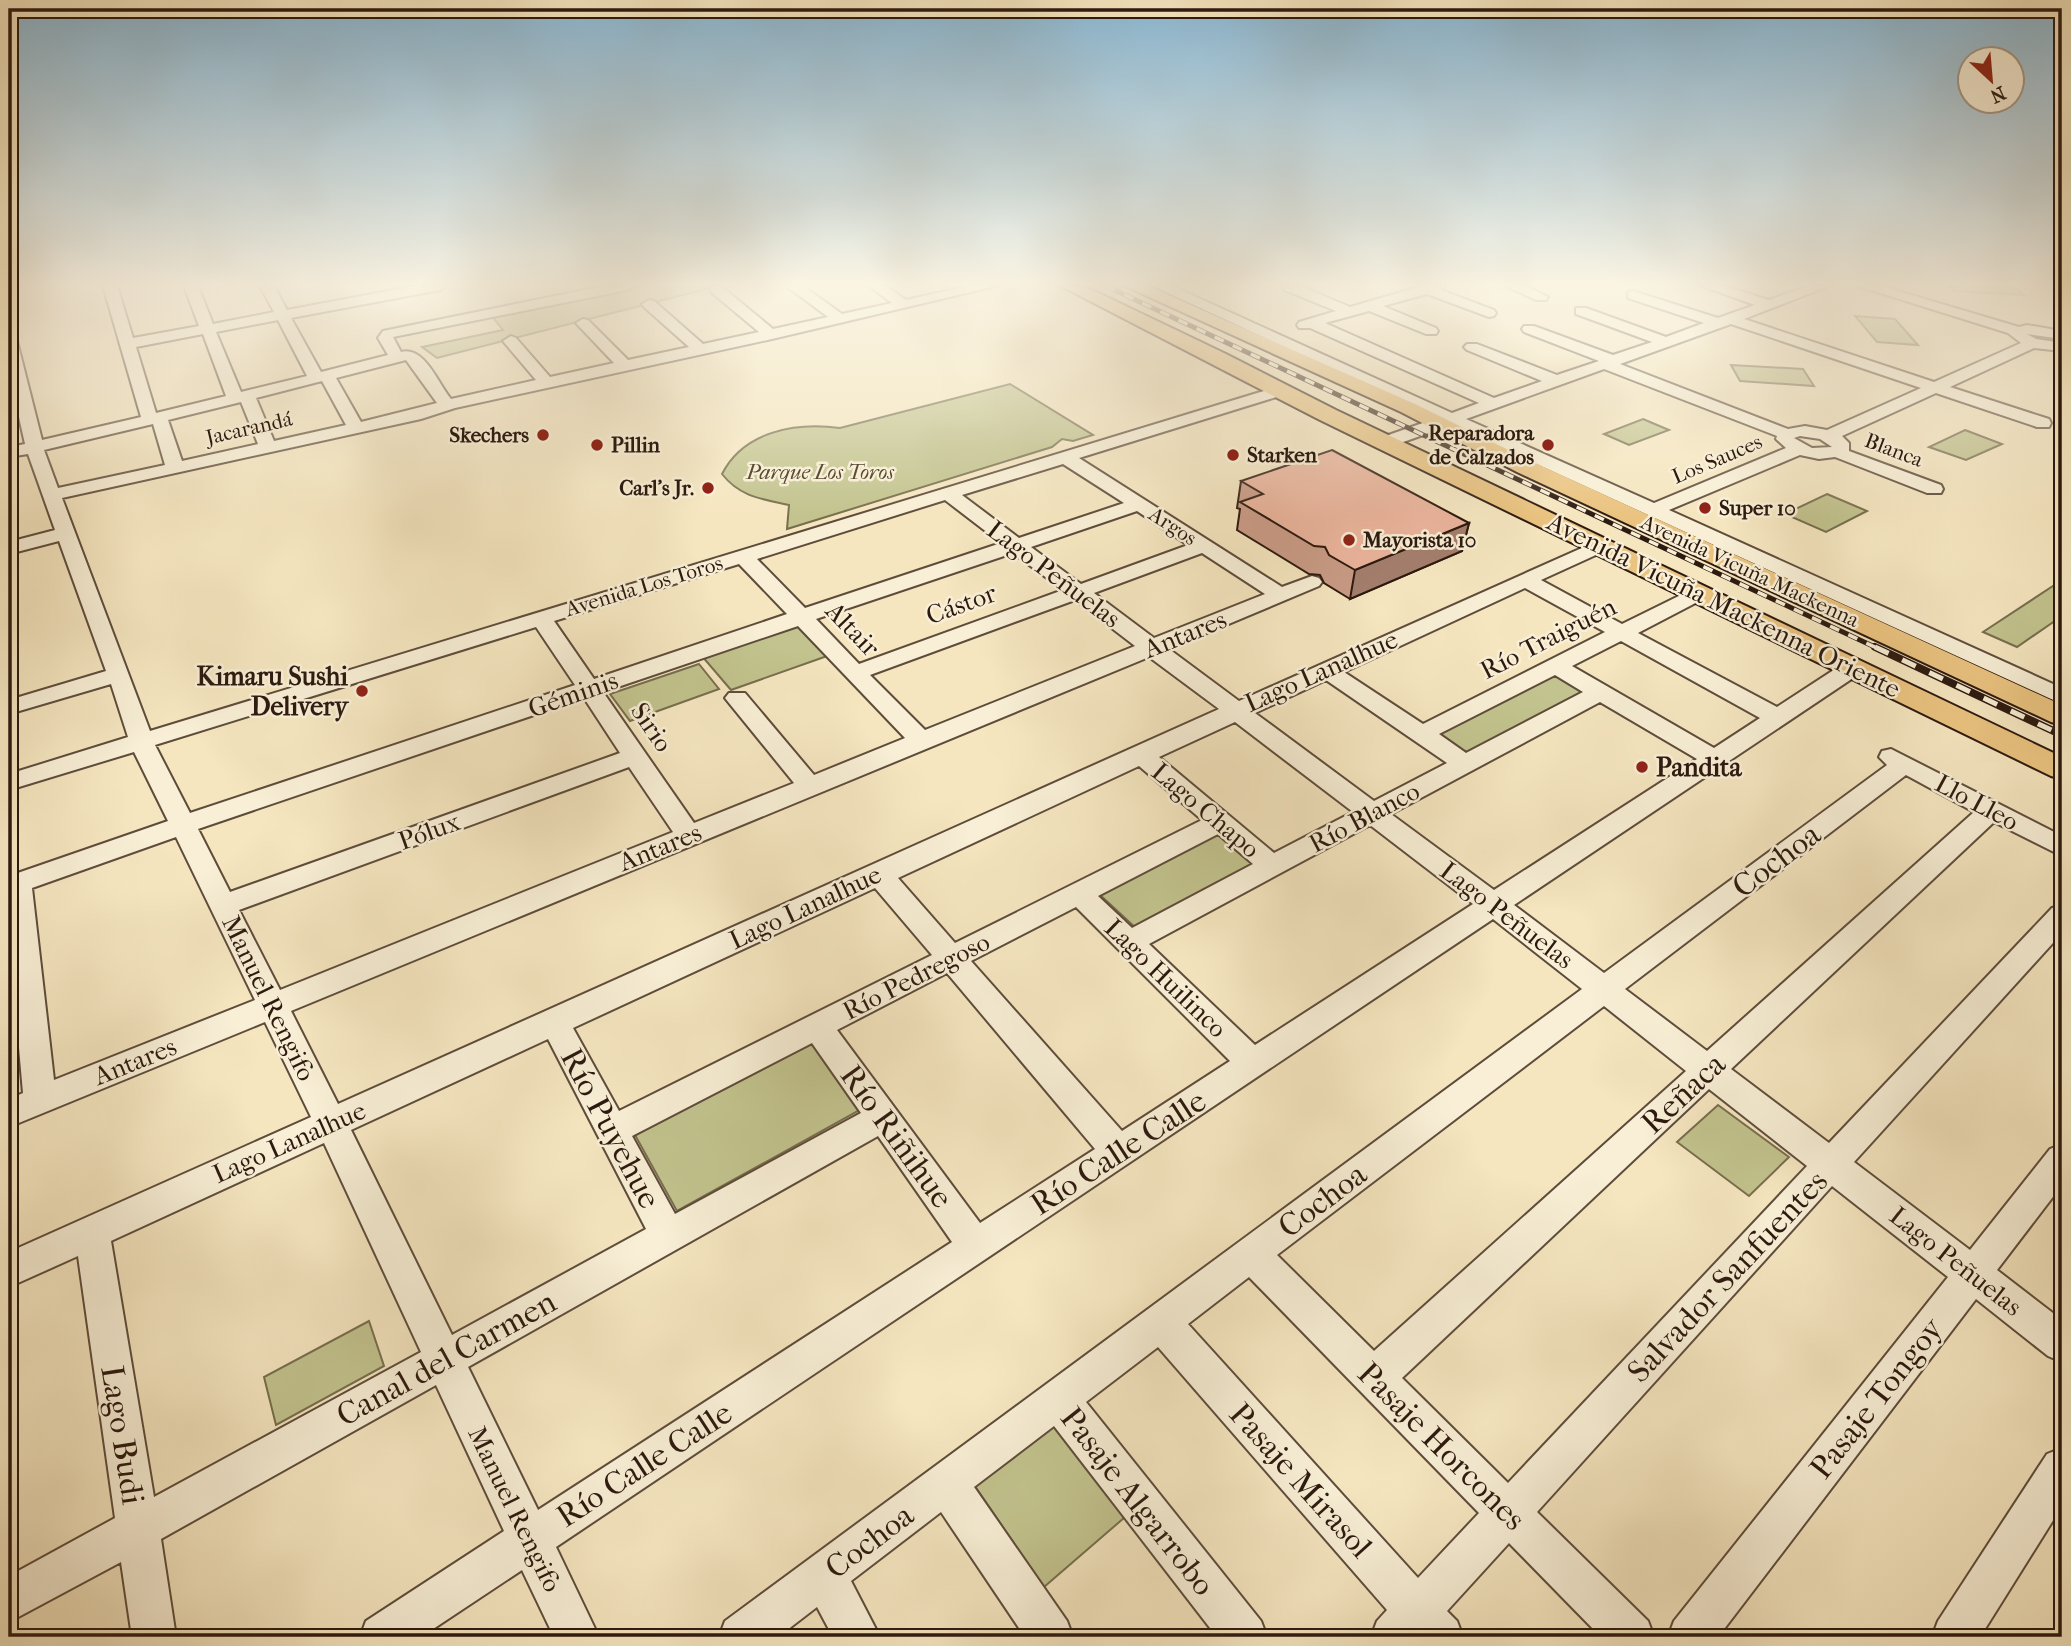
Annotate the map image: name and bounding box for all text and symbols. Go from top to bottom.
north arrow [1955,46,2025,116]
text: N [1986,81,2009,108]
street label: Jacarandá [201,406,295,450]
place label: Reparadora de Calzados [1428,421,1535,469]
place label: Skechers [449,423,529,447]
marker: Skechers [535,427,551,443]
street label: Blanca [1862,428,1927,472]
street label: Los Sauces [1668,429,1766,489]
place label: Pillin [611,433,661,457]
marker: Pillin [589,437,605,453]
marker: Reparadora de Calzados [1540,437,1556,453]
place label: Starken [1247,443,1318,467]
marker: Starken [1225,447,1241,463]
park label: Parque Los Toros [745,460,894,484]
place label: Carl's Jr. [619,476,694,500]
marker: Carl's Jr. [700,480,716,496]
place label: Super 10 [1719,496,1796,520]
marker: Super 10 [1697,500,1713,516]
street label: Argos [1144,501,1202,550]
street label: Avenida Vicuña Mackenna Oriente [1541,506,1906,705]
street label: Avenida Vicuña Mackenna [1636,509,1863,632]
street label: Lago Peñuelas [981,514,1127,635]
place label: Mayorista 10 [1362,528,1476,552]
marker: Mayorista 10 [1341,532,1357,548]
street label: Avenida Los Toros [562,551,726,622]
street label: Cástor [922,578,1001,631]
street label: Río Traiguén [1475,591,1621,686]
street label: Altair [819,595,886,663]
street label: Antares [1138,604,1231,665]
street label: Lago Lanalhue [1240,624,1403,719]
place label: Kimaru Sushi Delivery [197,661,350,722]
street label: Géminis [524,665,622,724]
marker: Kimaru Sushi Delivery [354,683,370,699]
street label: Sirio [624,697,679,758]
place label: Pandita [1656,752,1742,783]
street label: Lago Chapo [1145,756,1266,865]
marker: Pandita [1634,759,1650,775]
street label: Llo Lleo [1930,768,2024,837]
street label: Río Blanco [1304,775,1425,859]
street label: Pólux [394,806,465,857]
street label: Cochoa [1725,815,1829,905]
street label: Antares [613,817,706,878]
street label: Lago Peñuelas [1434,855,1580,976]
street label: Lago Lanalhue [724,859,886,956]
street label: Manuel Rengifo [215,910,322,1086]
street label: Lago Huilinco [1098,912,1233,1044]
street label: Río Pedregoso [838,926,995,1027]
street label: Antares [88,1031,181,1092]
street label: Río Puyehue [553,1042,668,1215]
street label: Reñaca [1634,1045,1734,1141]
street label: Río Riñihue [832,1058,961,1215]
street label: Río Calle Calle [1024,1082,1213,1223]
street label: Lago Lanalhue [208,1095,371,1190]
street label: Cochoa [1271,1155,1375,1245]
street label: Salvador Sanfuentes [1620,1163,1835,1390]
street label: Lago Peñuelas [1883,1200,2028,1323]
street label: Canal del Carmen [330,1283,563,1434]
street label: Pasaje Tongoy [1802,1310,1951,1486]
street label: Pasaje Horcones [1350,1355,1533,1538]
street label: Lago Budi [93,1363,152,1508]
street label: Río Calle Calle [550,1394,739,1535]
street label: Pasaje Mirasol [1222,1396,1380,1565]
street label: Pasaje Algarrobo [1053,1400,1223,1603]
street label: Manuel Rengifo [461,1421,568,1597]
street label: Cochoa [818,1496,922,1586]

